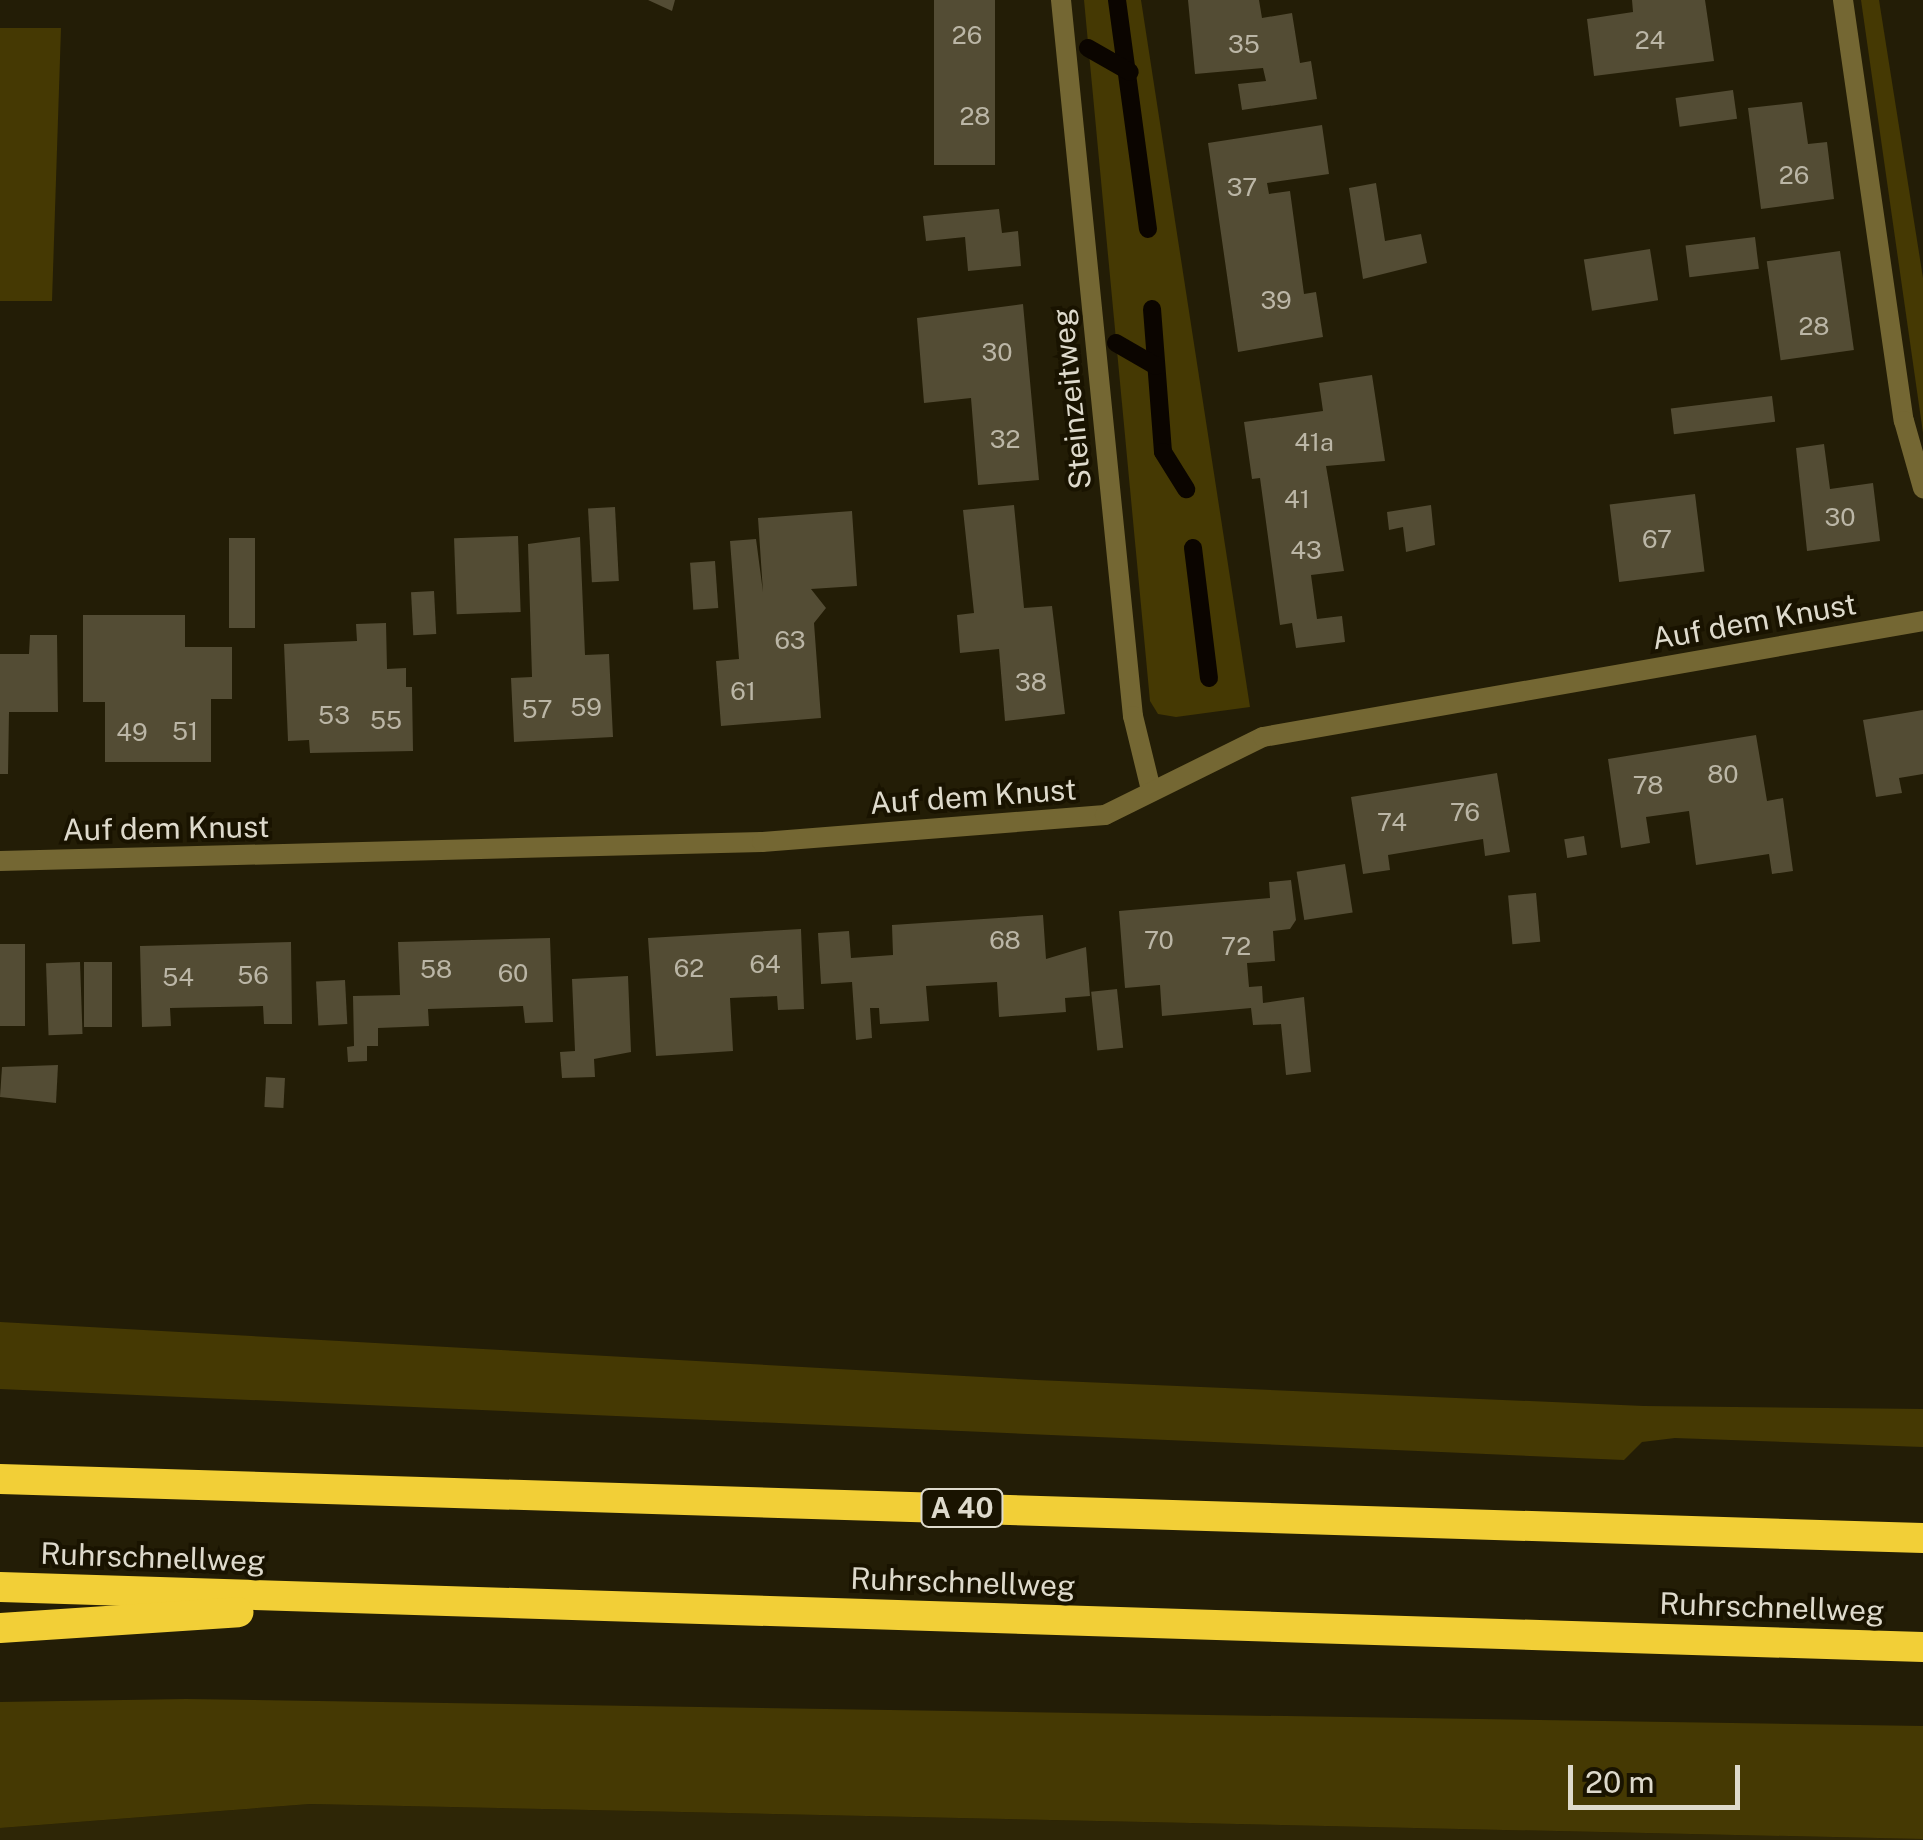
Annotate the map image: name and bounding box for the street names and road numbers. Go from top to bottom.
street label: Steinzeitweg [1044,307,1098,491]
street label: Auf dem Knust [1649,585,1859,657]
street label: Auf dem Knust [868,771,1078,821]
street label: Auf dem Knust [62,808,270,848]
road number: A 40 [920,1485,1004,1531]
street label: Ruhrschnellweg [40,1535,266,1579]
street label: Ruhrschnellweg [850,1560,1076,1604]
street label: Ruhrschnellweg [1659,1585,1885,1629]

